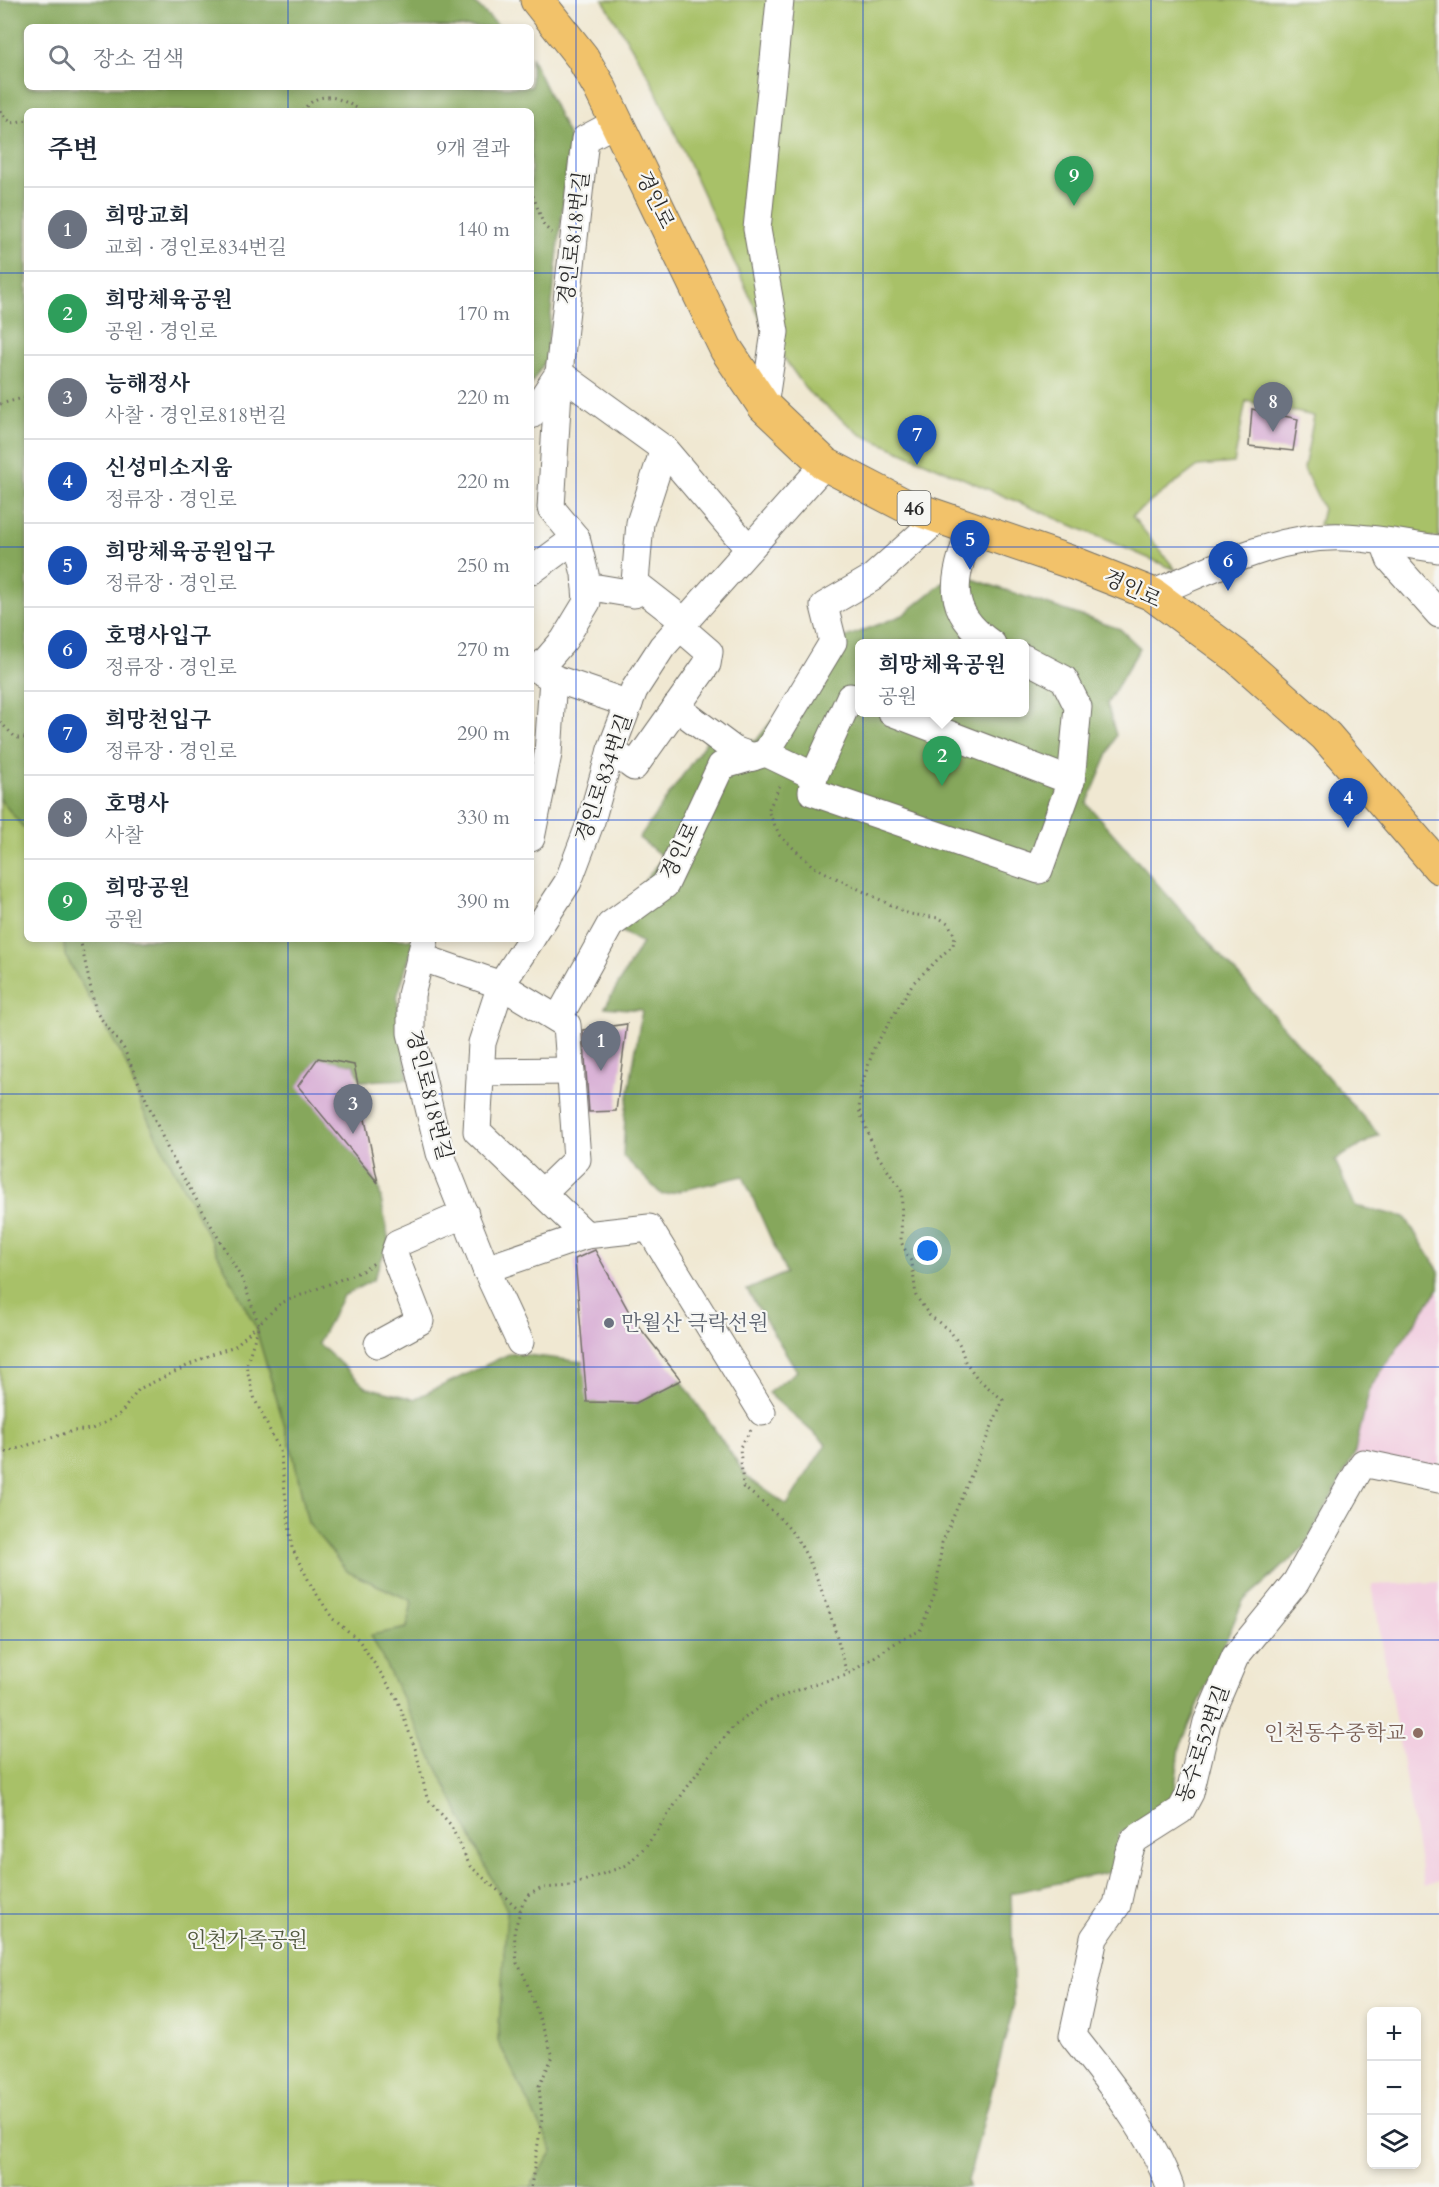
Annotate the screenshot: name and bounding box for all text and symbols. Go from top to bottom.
search box [24,24,534,90]
icon: search [45,41,78,74]
text: 장소 검색 [93,44,184,74]
text: 주변 [48,132,98,167]
text: 9개 결과 [436,135,510,162]
pin: 9 [1054,156,1094,206]
street label: 경인로 [629,166,681,234]
street label: 경인로818번길 [551,170,597,306]
text: 희망교회 [105,201,190,231]
text: 1 [62,216,73,243]
text: 140 m [457,216,510,243]
text: 교회 · 경인로834번길 [105,234,287,261]
text: 희망체육공원 [105,285,233,315]
text: 2 [62,300,73,327]
text: 170 m [457,300,510,327]
text: 공원 · 경인로 [105,318,217,345]
text: 능해정사 [105,369,190,399]
pin: 8 [1254,382,1292,432]
text: 3 [62,384,73,411]
text: 220 m [457,384,510,411]
text: 사찰 · 경인로818번길 [105,402,287,429]
pin: 7 [898,416,936,465]
text: 신성미소지움 [105,453,233,483]
text: 4 [62,468,73,495]
text: 220 m [457,468,510,495]
text: 정류장 · 경인로 [105,486,237,513]
road number: 46 [898,491,930,525]
pin: 5 [950,520,990,570]
text: 희망체육공원입구 [105,537,275,567]
pin: 6 [1208,542,1248,591]
text: 5 [62,552,73,579]
text: 250 m [457,552,510,579]
street label: 경인로 [1098,563,1166,615]
text: 정류장 · 경인로 [105,570,237,597]
text: 호명사입구 [105,621,211,651]
text: 6 [62,636,73,663]
text: 270 m [457,636,510,663]
popup [855,639,1029,717]
text: 희망체육공원 [878,650,1006,680]
text: 정류장 · 경인로 [105,654,237,681]
text: 공원 [878,683,917,710]
text: 희망천입구 [105,705,211,735]
street label: 경인로834번길 [569,710,639,846]
text: 7 [62,720,73,747]
text: 290 m [457,720,510,747]
pin: 2 [922,736,962,786]
text: 정류장 · 경인로 [105,738,237,765]
pin: 4 [1328,778,1368,828]
text: 호명사 [105,789,169,819]
text: 8 [62,804,73,831]
text: 330 m [457,804,510,831]
street label: 경인로 [654,817,706,885]
text: 사찰 [105,822,144,849]
text: 희망공원 [105,873,190,903]
text: 9 [62,888,73,915]
text: 390 m [457,888,510,915]
text: 공원 [105,906,144,933]
pin: 1 [582,1022,620,1071]
street label: 경인로818번길 [399,1027,459,1163]
pin: 3 [334,1084,372,1134]
your location [913,1236,942,1265]
place label: 만월산 극락선원 [621,1309,769,1338]
marker: 만월산 극락선원 [602,1316,616,1330]
street label: 동수로52번길 [1169,1681,1237,1807]
place label: 인천동수중학교 [1264,1719,1406,1748]
marker: 인천동수중학교 [1411,1726,1425,1740]
park label: 인천가족공원 [186,1926,308,1955]
map controls [1367,2007,1421,2169]
button: + [1367,2007,1421,2061]
button: − [1367,2061,1421,2115]
button: layers [1367,2115,1421,2169]

